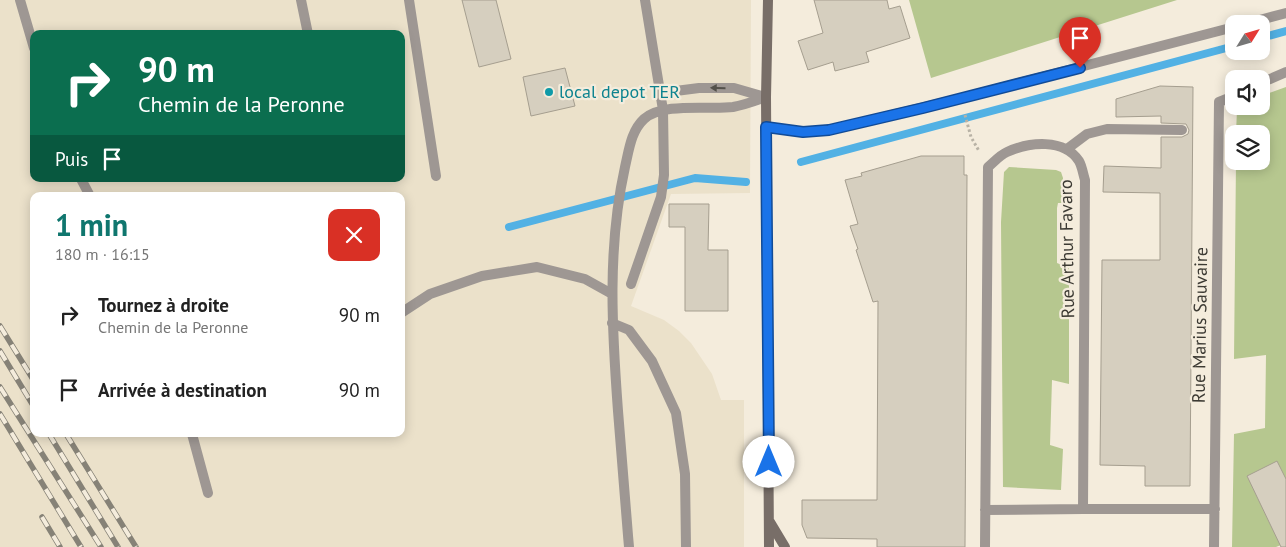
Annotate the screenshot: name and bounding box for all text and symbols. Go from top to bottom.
north arrow [1225,15,1270,60]
map controls [1225,15,1270,170]
pin [1059,17,1101,68]
icon: arrive [1066,24,1094,52]
text: 90 m [138,46,215,92]
icon: right [55,50,120,115]
button: sound [1225,70,1270,115]
place label: local depot TER [559,80,680,103]
one-way arrow [710,84,726,92]
marker: local depot TER [543,86,555,98]
text: Chemin de la Peronne [138,90,345,118]
button: layers [1225,125,1270,170]
icon: arrive [98,145,126,173]
text: Puis [55,147,88,171]
street label: Rue Arthur Favaro [1054,179,1079,319]
text: 1 min [55,205,128,244]
button: close [328,209,380,261]
text: 180 m · 16:15 [55,244,150,264]
street label: Rue Marius Sauvaire [1187,247,1212,403]
text: Tournez à droite [98,293,229,317]
icon: right [55,301,83,329]
text: 90 m [339,303,380,327]
text: Chemin de la Peronne [98,317,248,337]
icon: arrive [55,376,83,404]
text: Arrivée à destination [98,378,267,402]
text: 90 m [339,378,380,402]
position arrow [742,435,794,487]

